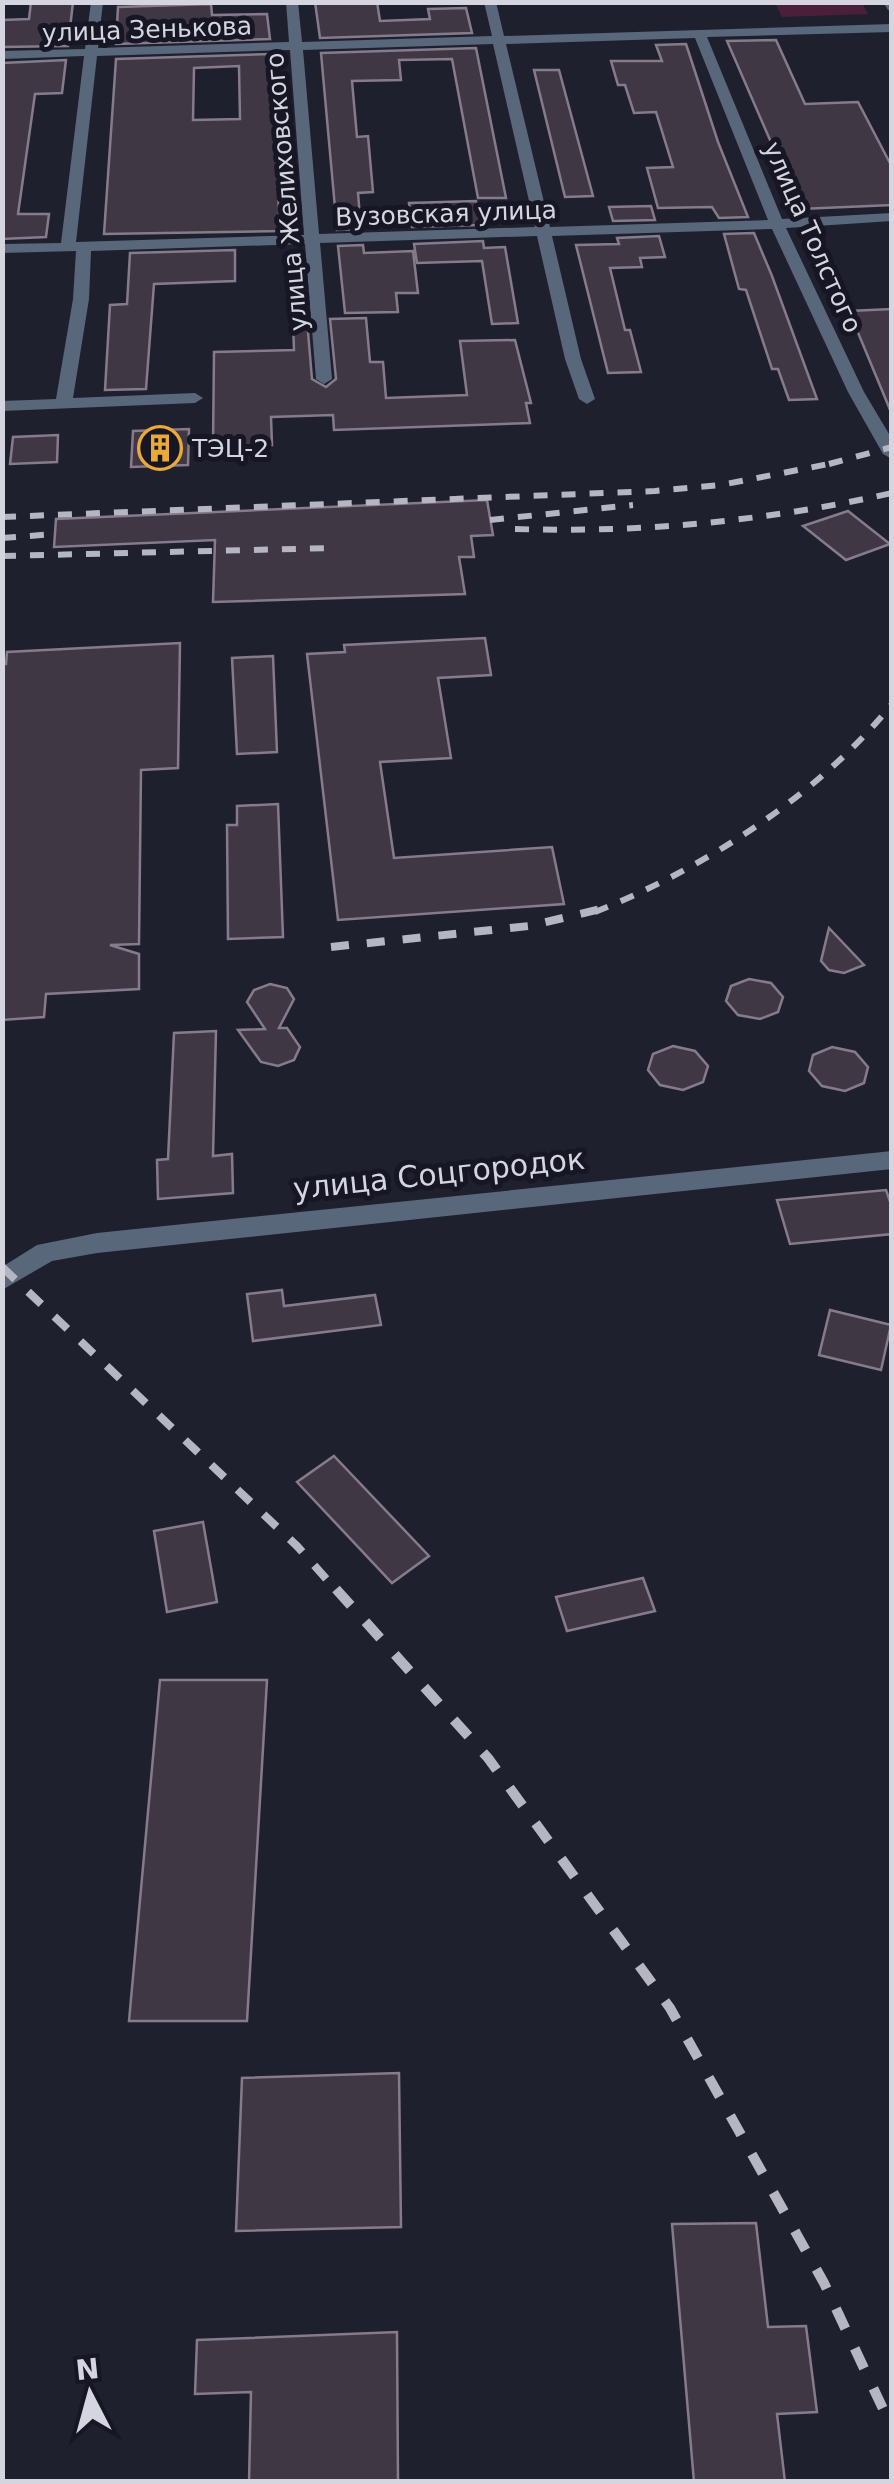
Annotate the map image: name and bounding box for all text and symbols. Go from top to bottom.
street label: улица Зенькова [41,11,253,48]
street label: улица Желиховского [260,52,313,332]
street label: улица Толстого [757,137,868,337]
street label: Вузовская улица [335,195,557,232]
building icon: ТЭЦ-2 [137,425,183,471]
place label: ТЭЦ-2 [191,434,269,463]
street label: улица Соцгородок [291,1141,587,1206]
north arrow [40,2344,140,2444]
text: N [74,2352,101,2387]

